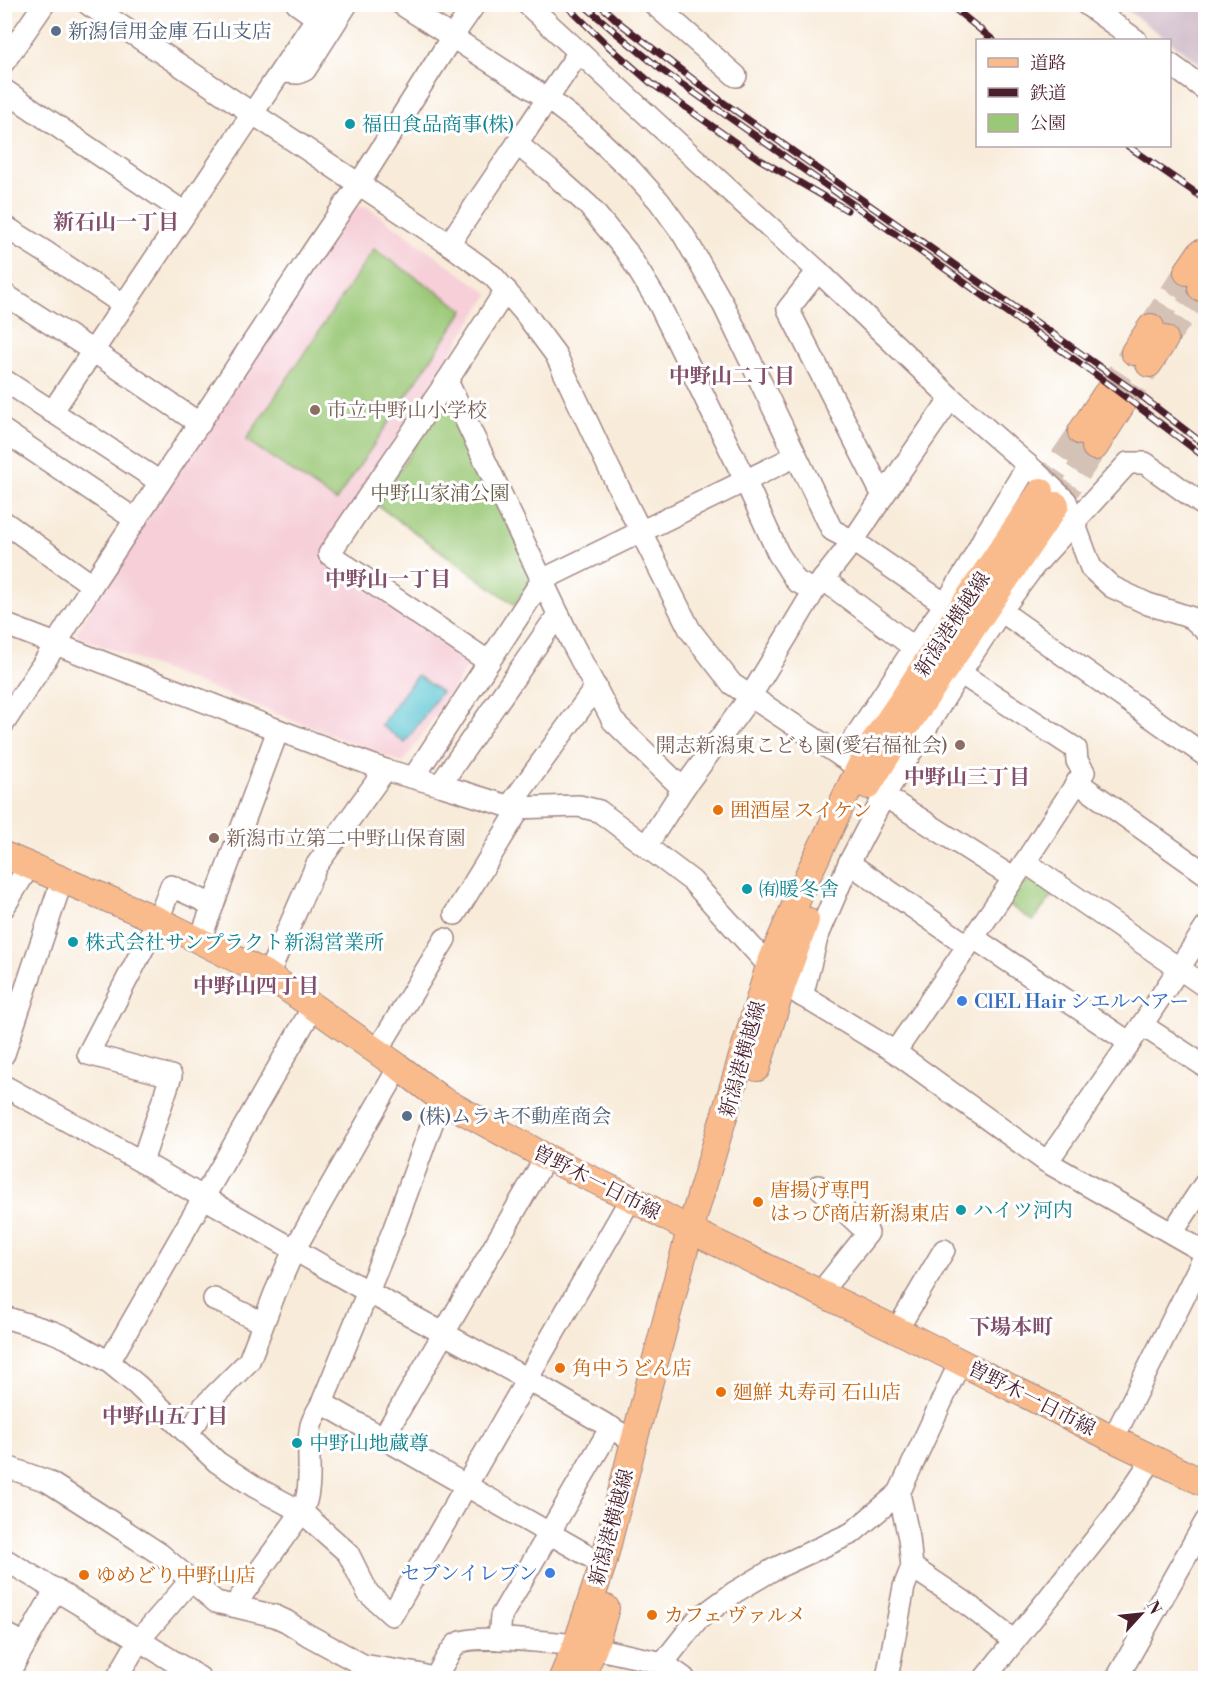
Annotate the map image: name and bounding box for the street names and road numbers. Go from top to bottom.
street label: 新潟港横越線 [910,568,996,682]
street label: 新潟港横越線 [715,998,772,1121]
street label: 曽野木一日市線 [528,1140,664,1226]
street label: 曽野木一日市線 [963,1356,1099,1442]
street label: 新潟港横越線 [585,1466,640,1589]

